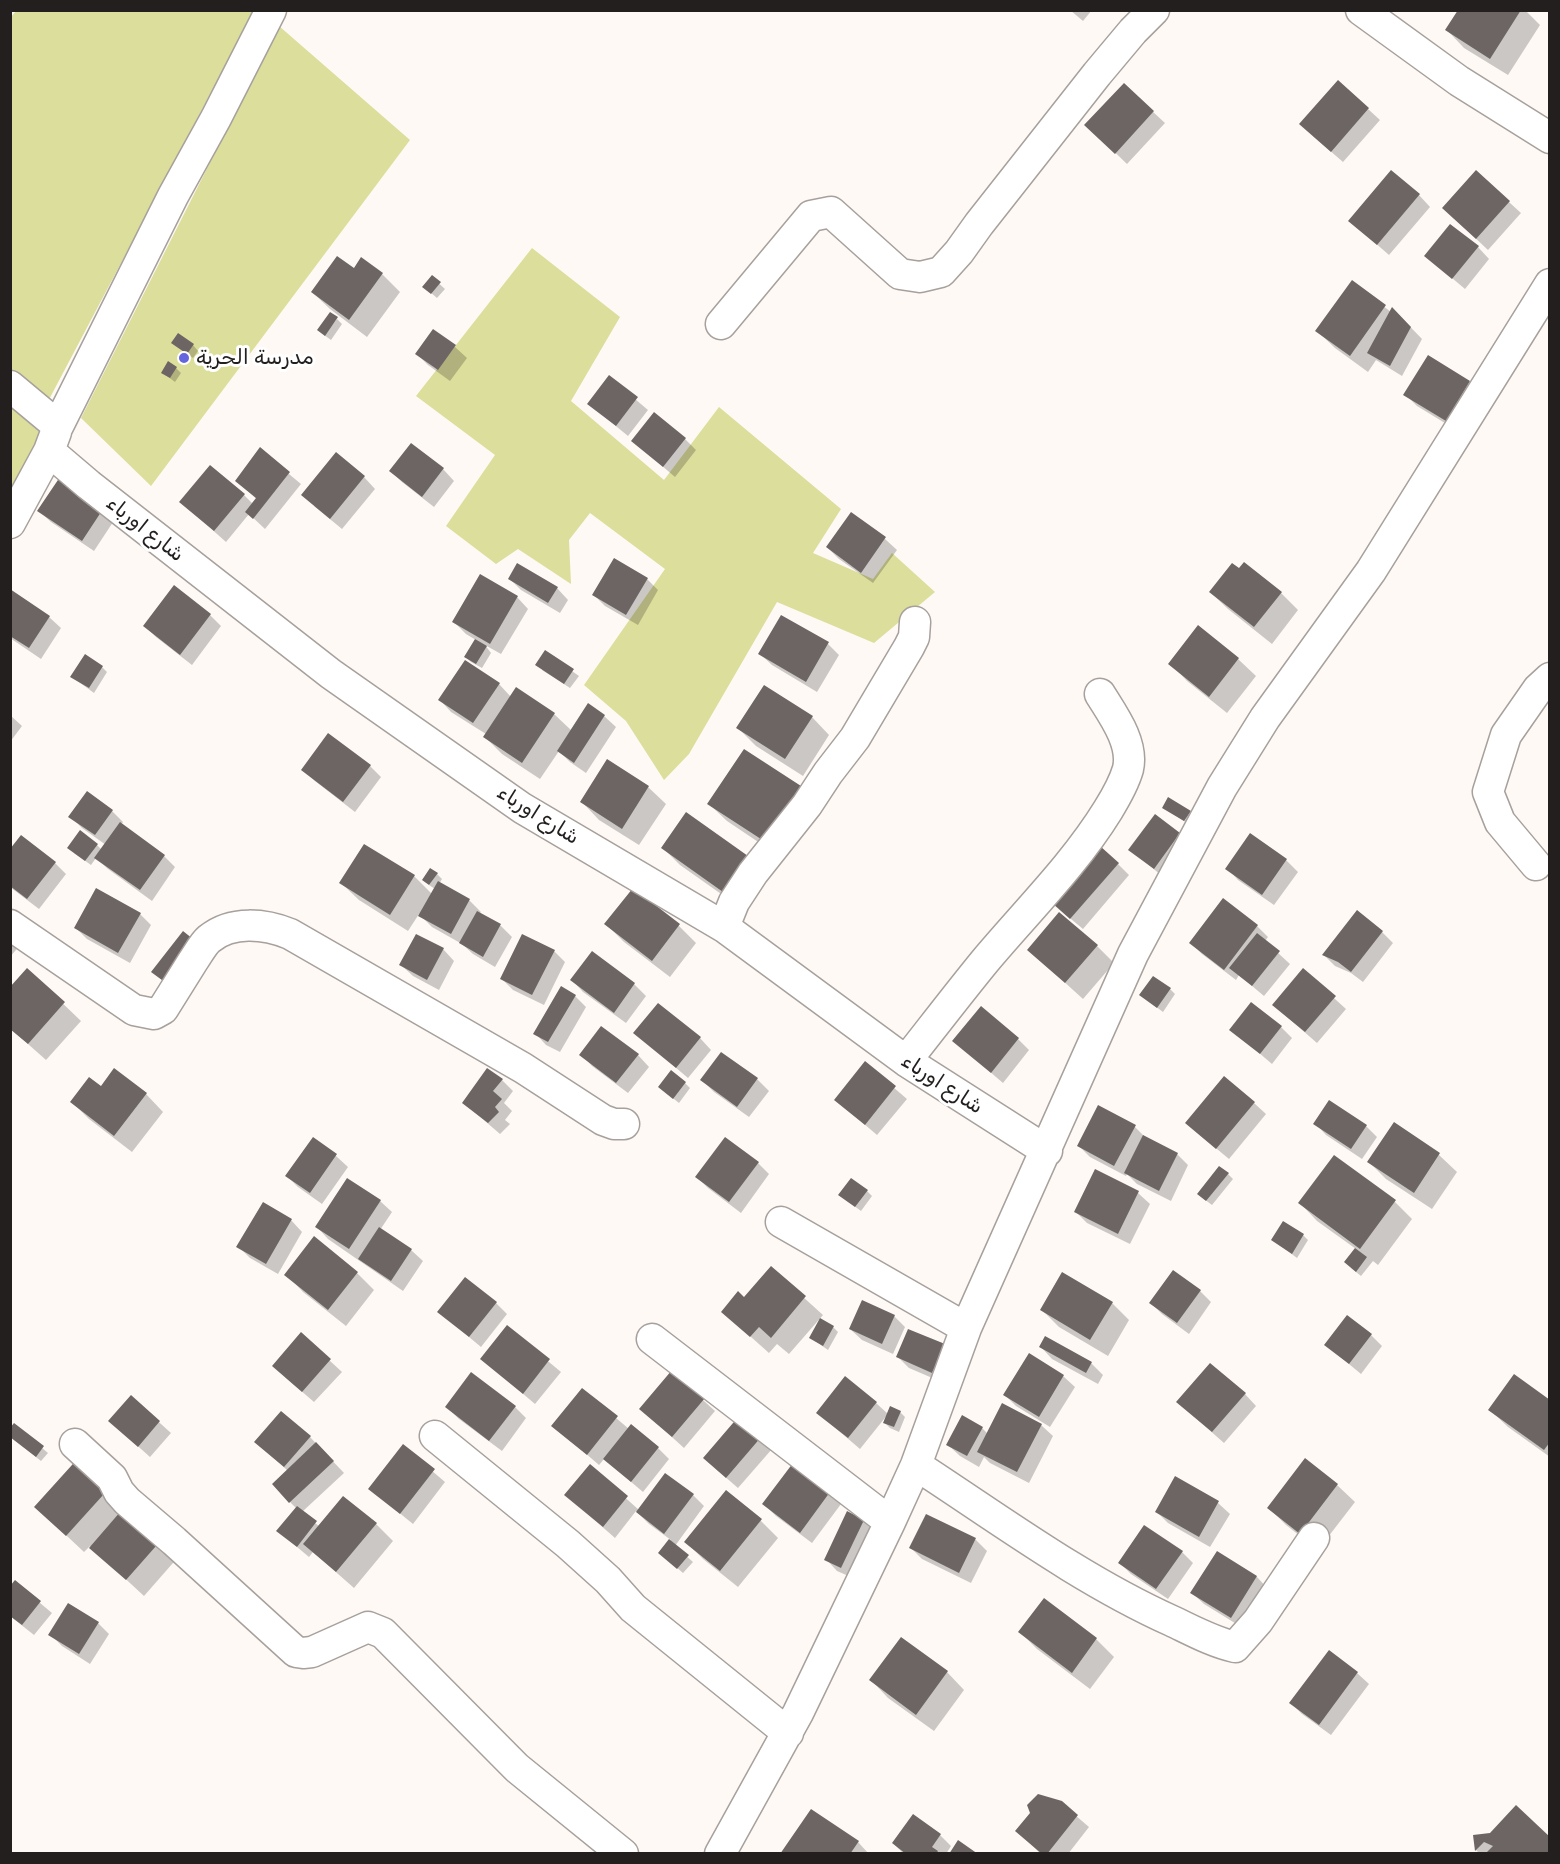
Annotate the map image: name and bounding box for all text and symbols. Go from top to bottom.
place label: مدرسة الحرية [196,345,314,371]
marker: مدرسة الحرية [177,351,191,365]
street label: شارع اورباء [101,491,189,567]
street label: شارع اورباء [492,780,584,850]
street label: شارع اورباء [896,1048,988,1120]

